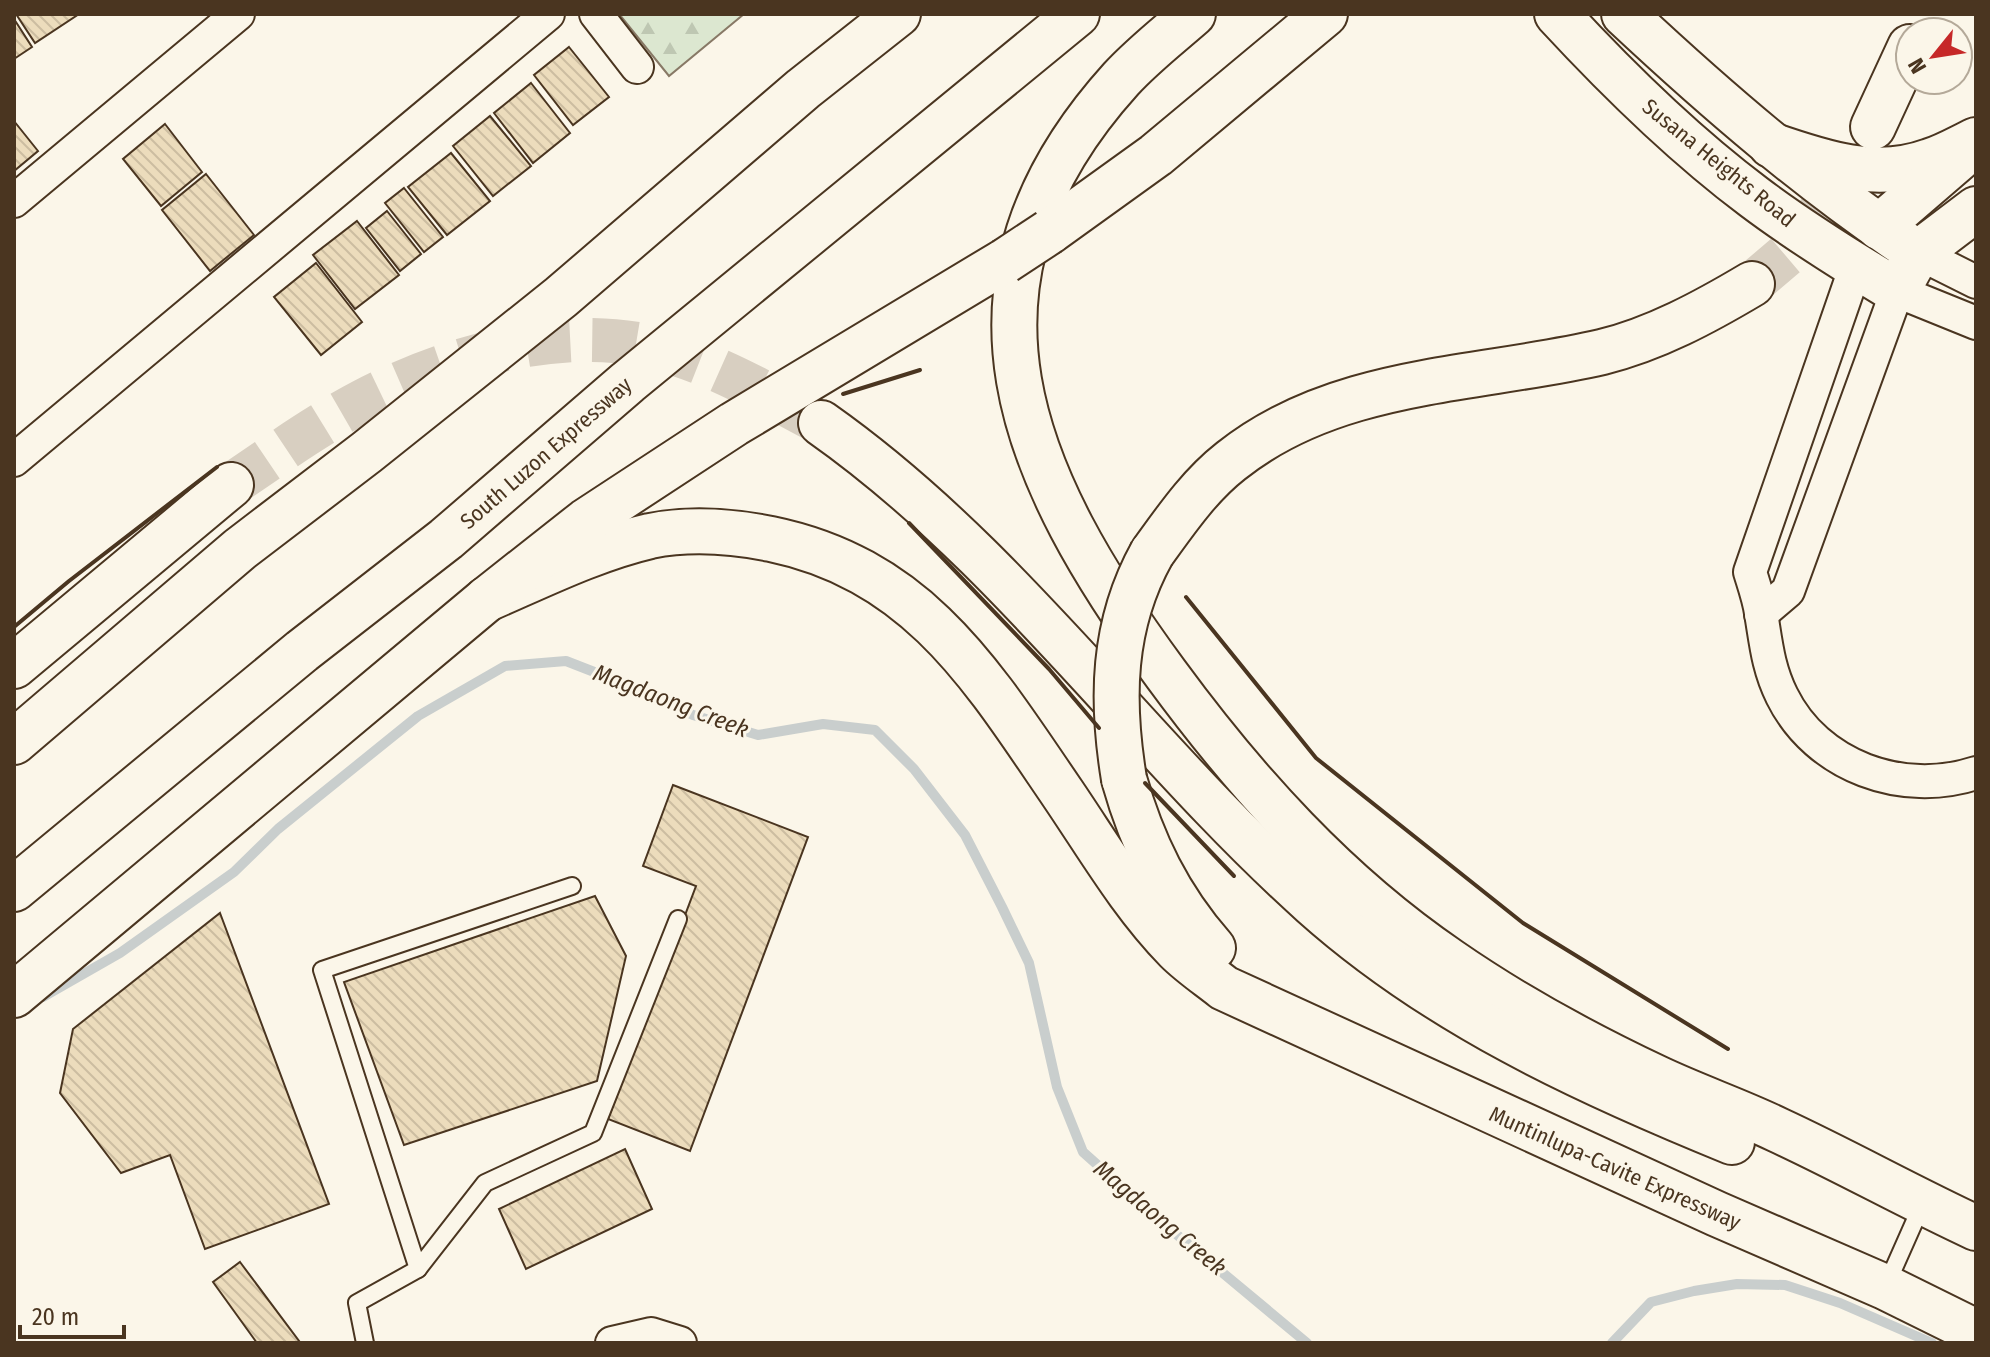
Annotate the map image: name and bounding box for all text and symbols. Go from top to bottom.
north arrow [1894,16,1974,96]
text: N [1902,53,1932,78]
street label: Susana Heights Road [1637,93,1801,233]
street label: South Luzon Expressway [455,371,637,535]
water label: Magdaong Creek [589,658,753,744]
street label: Muntinlupa-Cavite Expressway [1485,1100,1745,1236]
water label: Magdaong Creek [1088,1154,1232,1282]
scale bar [20,1289,124,1339]
text: 20 m [32,1303,79,1331]

